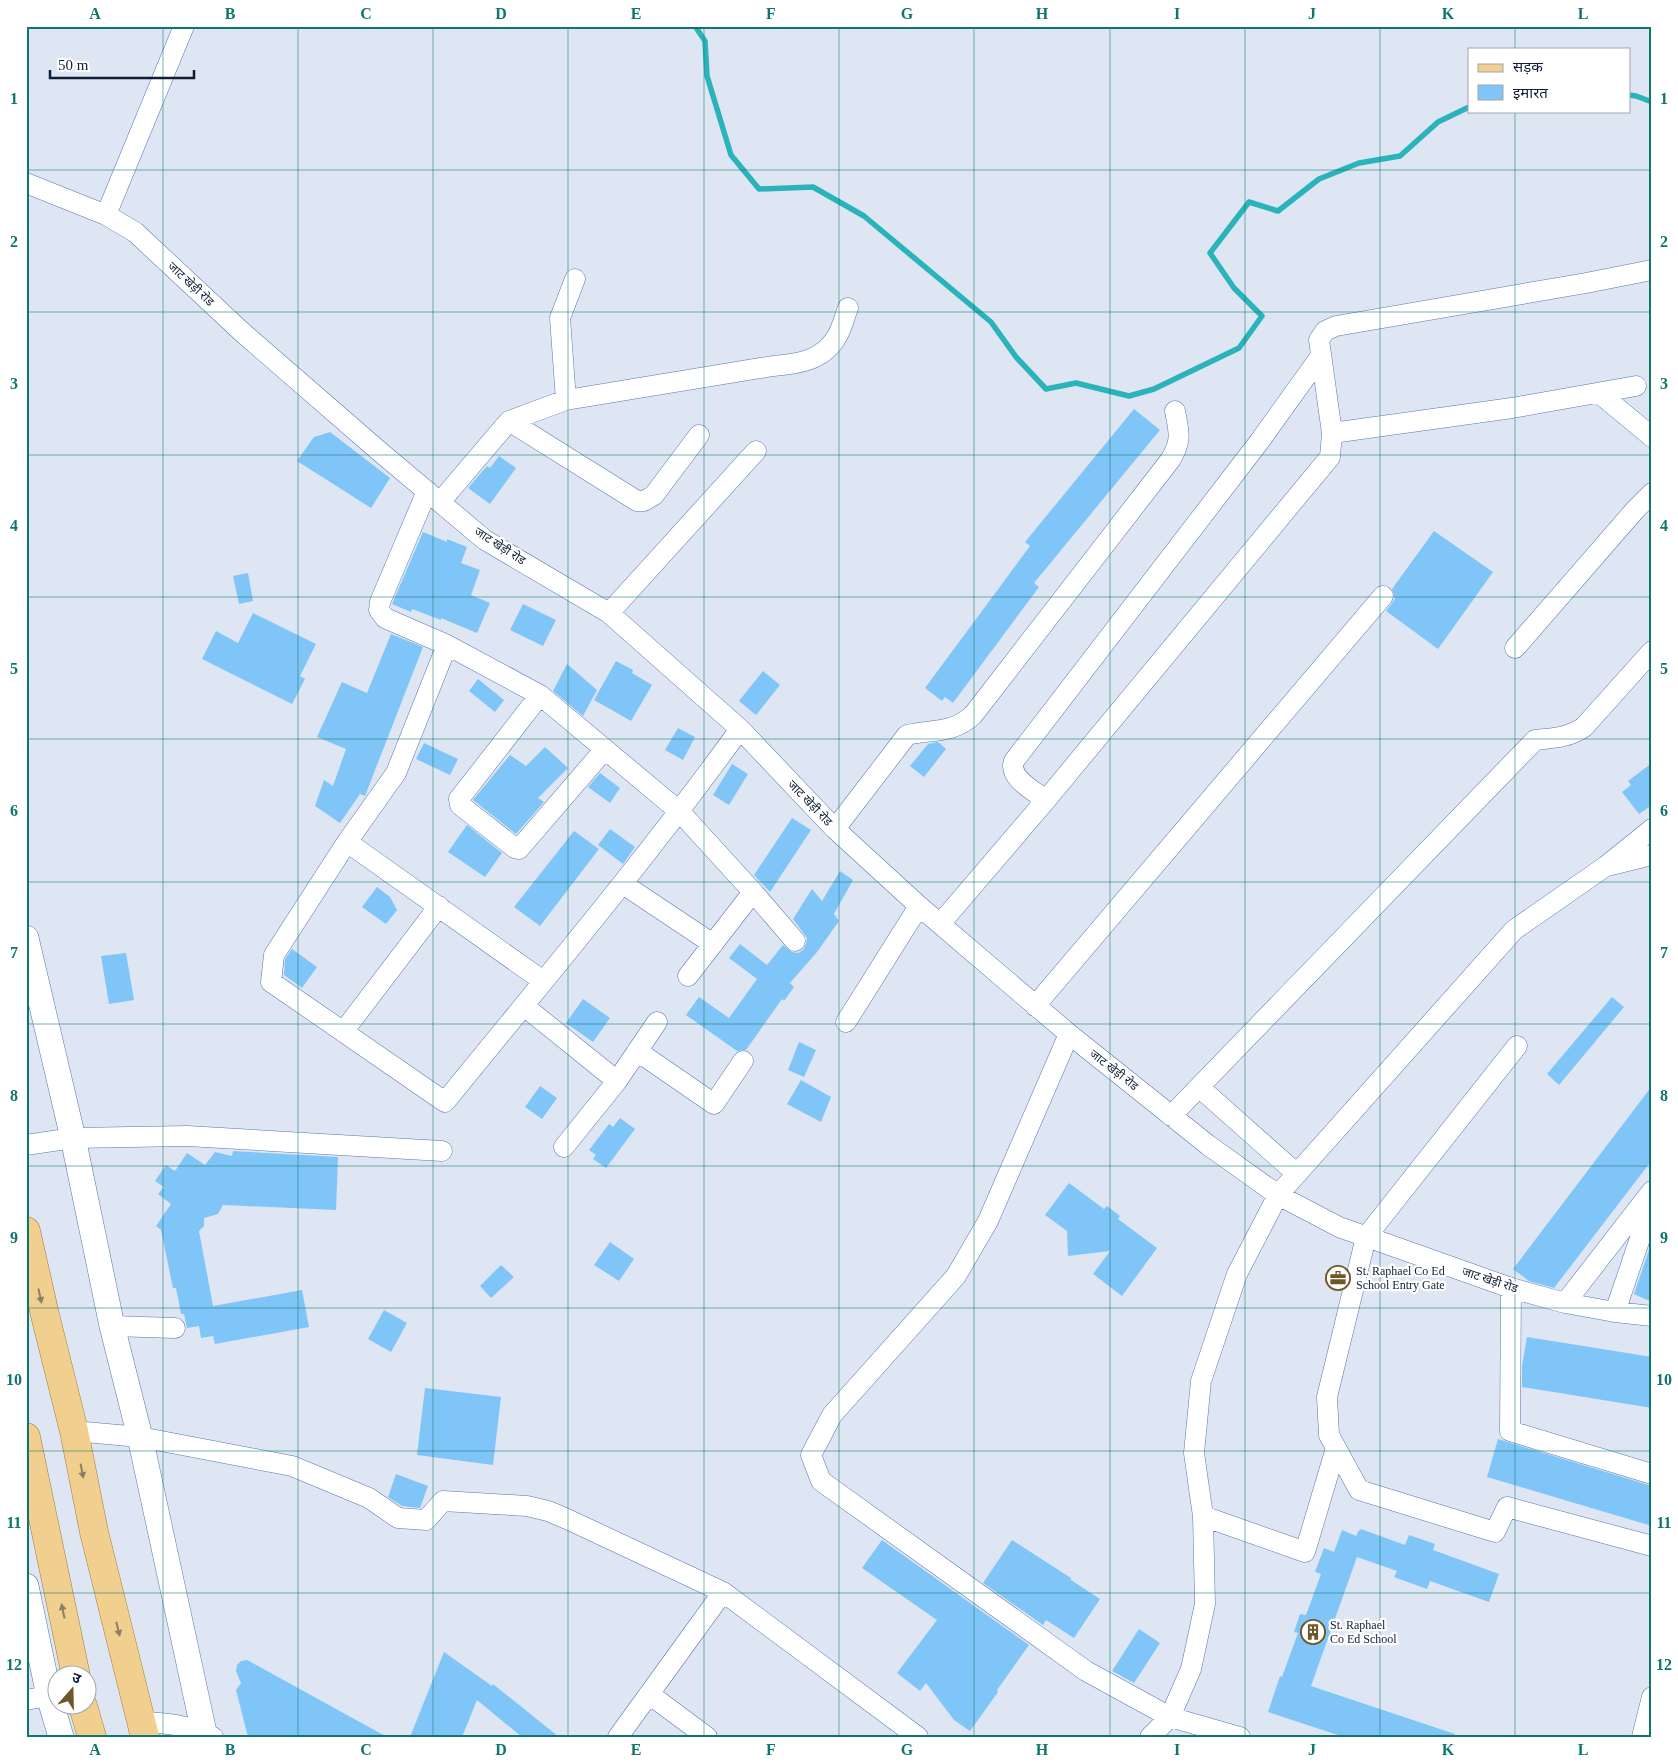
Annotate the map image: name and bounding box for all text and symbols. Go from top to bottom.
text: A [89,5,101,22]
text: B [225,5,236,22]
text: C [360,5,372,22]
text: D [495,5,507,22]
text: E [631,5,641,22]
text: F [766,5,776,22]
text: G [901,5,914,22]
text: H [1036,5,1049,22]
text: I [1174,5,1180,22]
text: J [1308,5,1316,22]
text: K [1442,5,1455,22]
text: L [1578,5,1588,22]
scale bar [50,48,194,80]
legend [1468,48,1630,112]
text: 50 m [58,57,89,73]
text: सड़क [1513,59,1543,75]
text: इमारत [1513,85,1548,101]
text: 1 [10,90,18,107]
text: 1 [1660,90,1668,107]
text: 2 [10,233,18,250]
text: 2 [1660,233,1668,250]
street label: जाट खेड़ी रोड [165,258,218,309]
text: 3 [10,375,18,392]
text: 3 [1660,375,1668,392]
text: 4 [10,517,18,534]
text: 4 [1660,517,1668,534]
street label: जाट खेड़ी रोड [472,524,529,568]
text: 5 [10,660,18,677]
text: 5 [1660,660,1668,677]
street label: जाट खेड़ी रोड [785,777,836,829]
text: 6 [10,802,18,819]
text: 6 [1660,802,1668,819]
text: 7 [10,944,18,961]
text: 7 [1660,944,1668,961]
street label: जाट खेड़ी रोड [1087,1046,1142,1094]
text: 8 [10,1087,18,1104]
text: 8 [1660,1087,1668,1104]
text: 9 [10,1229,18,1246]
text: 9 [1660,1229,1668,1246]
street label: जाट खेड़ी रोड [1460,1263,1521,1296]
place label: St. Raphael Co Ed School Entry Gate [1356,1264,1445,1292]
office icon: St. Raphael Co Ed School Entry Gate [1325,1265,1351,1291]
one-way arrow [37,1288,45,1304]
text: 10 [6,1371,22,1388]
text: 10 [1656,1371,1672,1388]
one-way arrow [79,1463,87,1479]
text: 11 [6,1514,22,1531]
text: 11 [1656,1514,1672,1531]
one-way arrow [58,1602,66,1618]
place label: St. Raphael Co Ed School [1330,1618,1397,1646]
building icon: St. Raphael Co Ed School [1300,1619,1326,1645]
one-way arrow [114,1622,122,1637]
text: 12 [6,1656,22,1673]
text: 12 [1656,1656,1672,1673]
north arrow [48,1666,98,1716]
text: उ [70,1670,83,1687]
text: A [89,1741,101,1758]
text: B [225,1741,236,1758]
text: C [360,1741,372,1758]
text: D [495,1741,507,1758]
text: E [631,1741,641,1758]
text: F [766,1741,776,1758]
text: G [901,1741,914,1758]
text: H [1036,1741,1049,1758]
text: I [1174,1741,1180,1758]
text: J [1308,1741,1316,1758]
text: K [1442,1741,1455,1758]
text: L [1578,1741,1588,1758]

